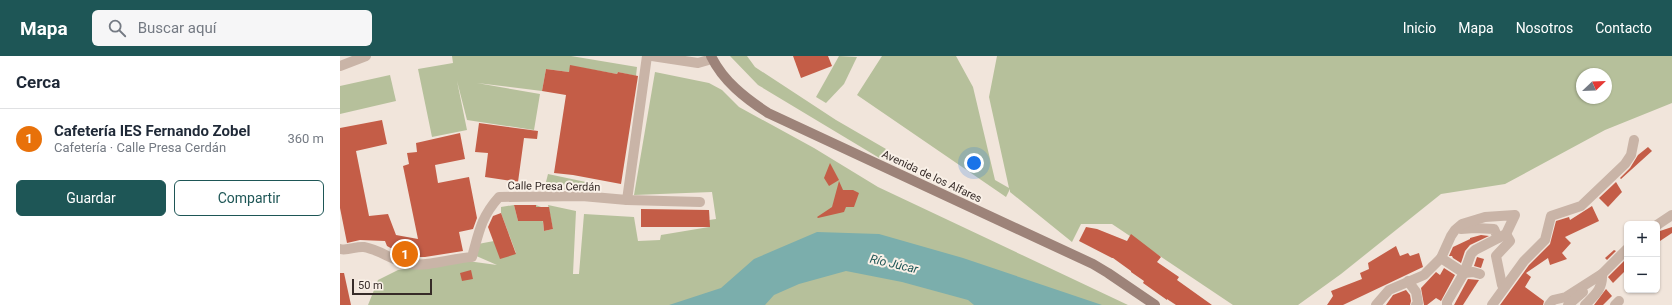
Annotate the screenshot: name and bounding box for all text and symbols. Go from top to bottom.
search box [92,10,372,46]
text: Mapa [20,17,68,40]
icon: search [106,17,128,39]
text: Buscar aquí [138,19,217,37]
text: Inicio [1403,20,1436,36]
text: Mapa [1458,20,1494,36]
text: Nosotros [1516,20,1573,36]
text: Contacto [1595,20,1652,36]
north arrow [1576,68,1612,104]
text: Cerca [16,72,60,92]
text: Cafetería IES Fernando Zobel [54,122,251,140]
text: 1 [25,131,33,146]
text: 360 m [287,131,324,146]
text: Cafetería · Calle Presa Cerdán [54,140,226,155]
street label: Avenida de los Alfares [880,148,984,205]
your location [964,153,984,173]
street label: Calle Presa Cerdán [508,179,600,194]
button: Guardar [16,180,166,216]
button: Compartir [174,180,324,216]
map controls [1624,221,1660,293]
button: + [1624,221,1660,257]
pin: 1 [392,239,418,269]
water label: Río Júcar [869,252,920,277]
button: − [1624,257,1660,293]
scale bar [352,277,432,296]
text: 50 m [358,279,383,292]

